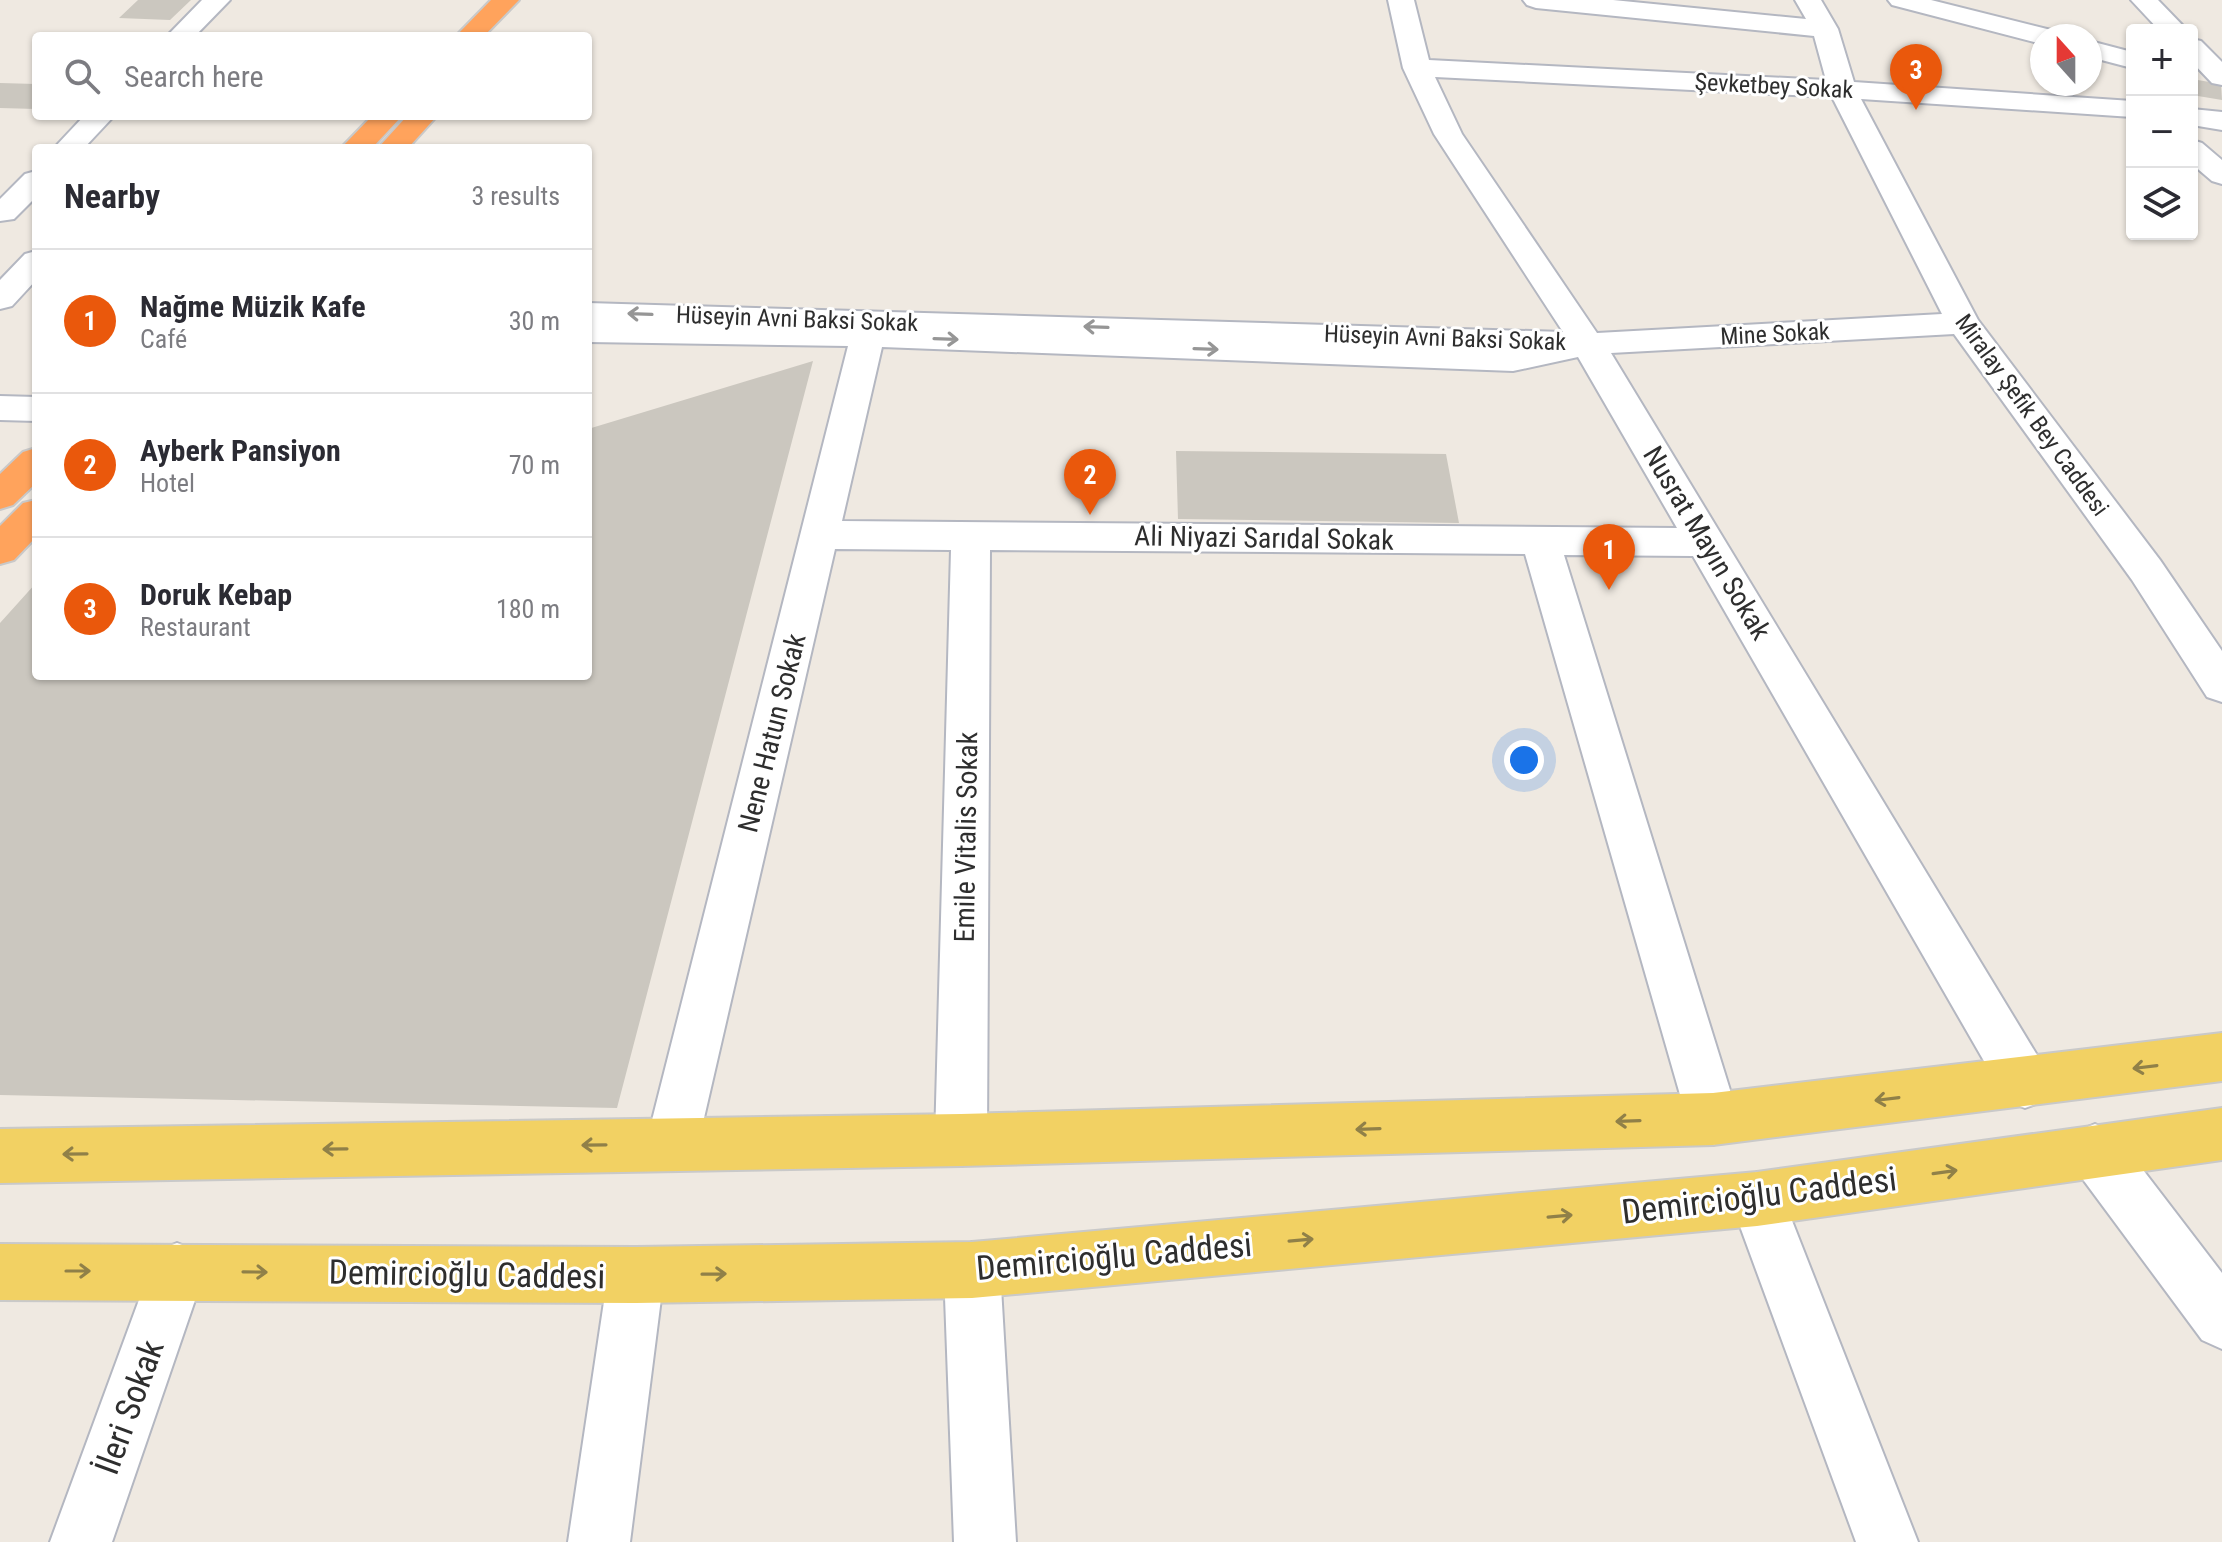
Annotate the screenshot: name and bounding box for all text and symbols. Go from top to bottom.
north arrow [2030,24,2102,96]
map controls [2126,24,2198,240]
button: + [2126,24,2198,96]
search box [32,32,592,120]
pin: 3 [1890,44,1942,110]
icon: search [60,54,104,98]
text: Search here [124,59,264,94]
street label: Şevketbey Sokak [1694,68,1854,104]
button: − [2126,96,2198,168]
button: layers [2126,168,2198,240]
text: Nearby [64,176,160,216]
text: 3 results [471,181,560,211]
text: Nağme Müzik Kafe [140,289,366,324]
street label: Hüseyin Avni Baksi Sokak [675,301,919,337]
text: 1 [83,306,97,336]
text: 30 m [509,306,560,336]
one-way arrow [628,307,654,322]
street label: Miralay Şefik Bey Caddesi [1949,309,2115,521]
street label: Mine Sokak [1720,317,1831,351]
one-way arrow [1083,320,1110,335]
street label: Hüseyin Avni Baksi Sokak [1323,320,1567,356]
text: Café [140,324,187,354]
one-way arrow [932,331,959,346]
one-way arrow [1192,341,1219,356]
text: Ayberk Pansiyon [140,433,341,468]
street label: Nusrat Mayın Sokak [1636,440,1778,646]
pin: 2 [1064,449,1116,515]
text: 2 [83,450,97,480]
text: 70 m [509,450,560,480]
text: Hotel [140,468,195,498]
street label: Ali Niyazi Sarıdal Sokak [1134,519,1394,557]
pin: 1 [1583,524,1635,590]
text: Doruk Kebap [140,577,292,612]
text: 3 [83,594,97,624]
text: 180 m [496,594,560,624]
text: Restaurant [140,612,251,642]
street label: Nene Hatun Sokak [731,630,813,836]
street label: Emile Vitalis Sokak [948,731,984,943]
your location [1504,740,1544,780]
one-way arrow [2132,1060,2159,1075]
one-way arrow [1874,1091,1900,1106]
one-way arrow [1615,1114,1642,1129]
one-way arrow [1355,1121,1382,1136]
one-way arrow [581,1137,608,1153]
one-way arrow [322,1141,349,1157]
one-way arrow [62,1147,89,1162]
street label: Demircioğlu Caddesi [1619,1158,1899,1232]
one-way arrow [1932,1164,1957,1179]
one-way arrow [1546,1209,1573,1224]
street label: Demircioğlu Caddesi [974,1224,1254,1288]
one-way arrow [1287,1232,1314,1247]
street label: Demircioğlu Caddesi [328,1252,606,1296]
one-way arrow [64,1264,91,1279]
one-way arrow [241,1264,268,1280]
one-way arrow [700,1266,727,1282]
street label: İleri Sokak [86,1334,172,1480]

